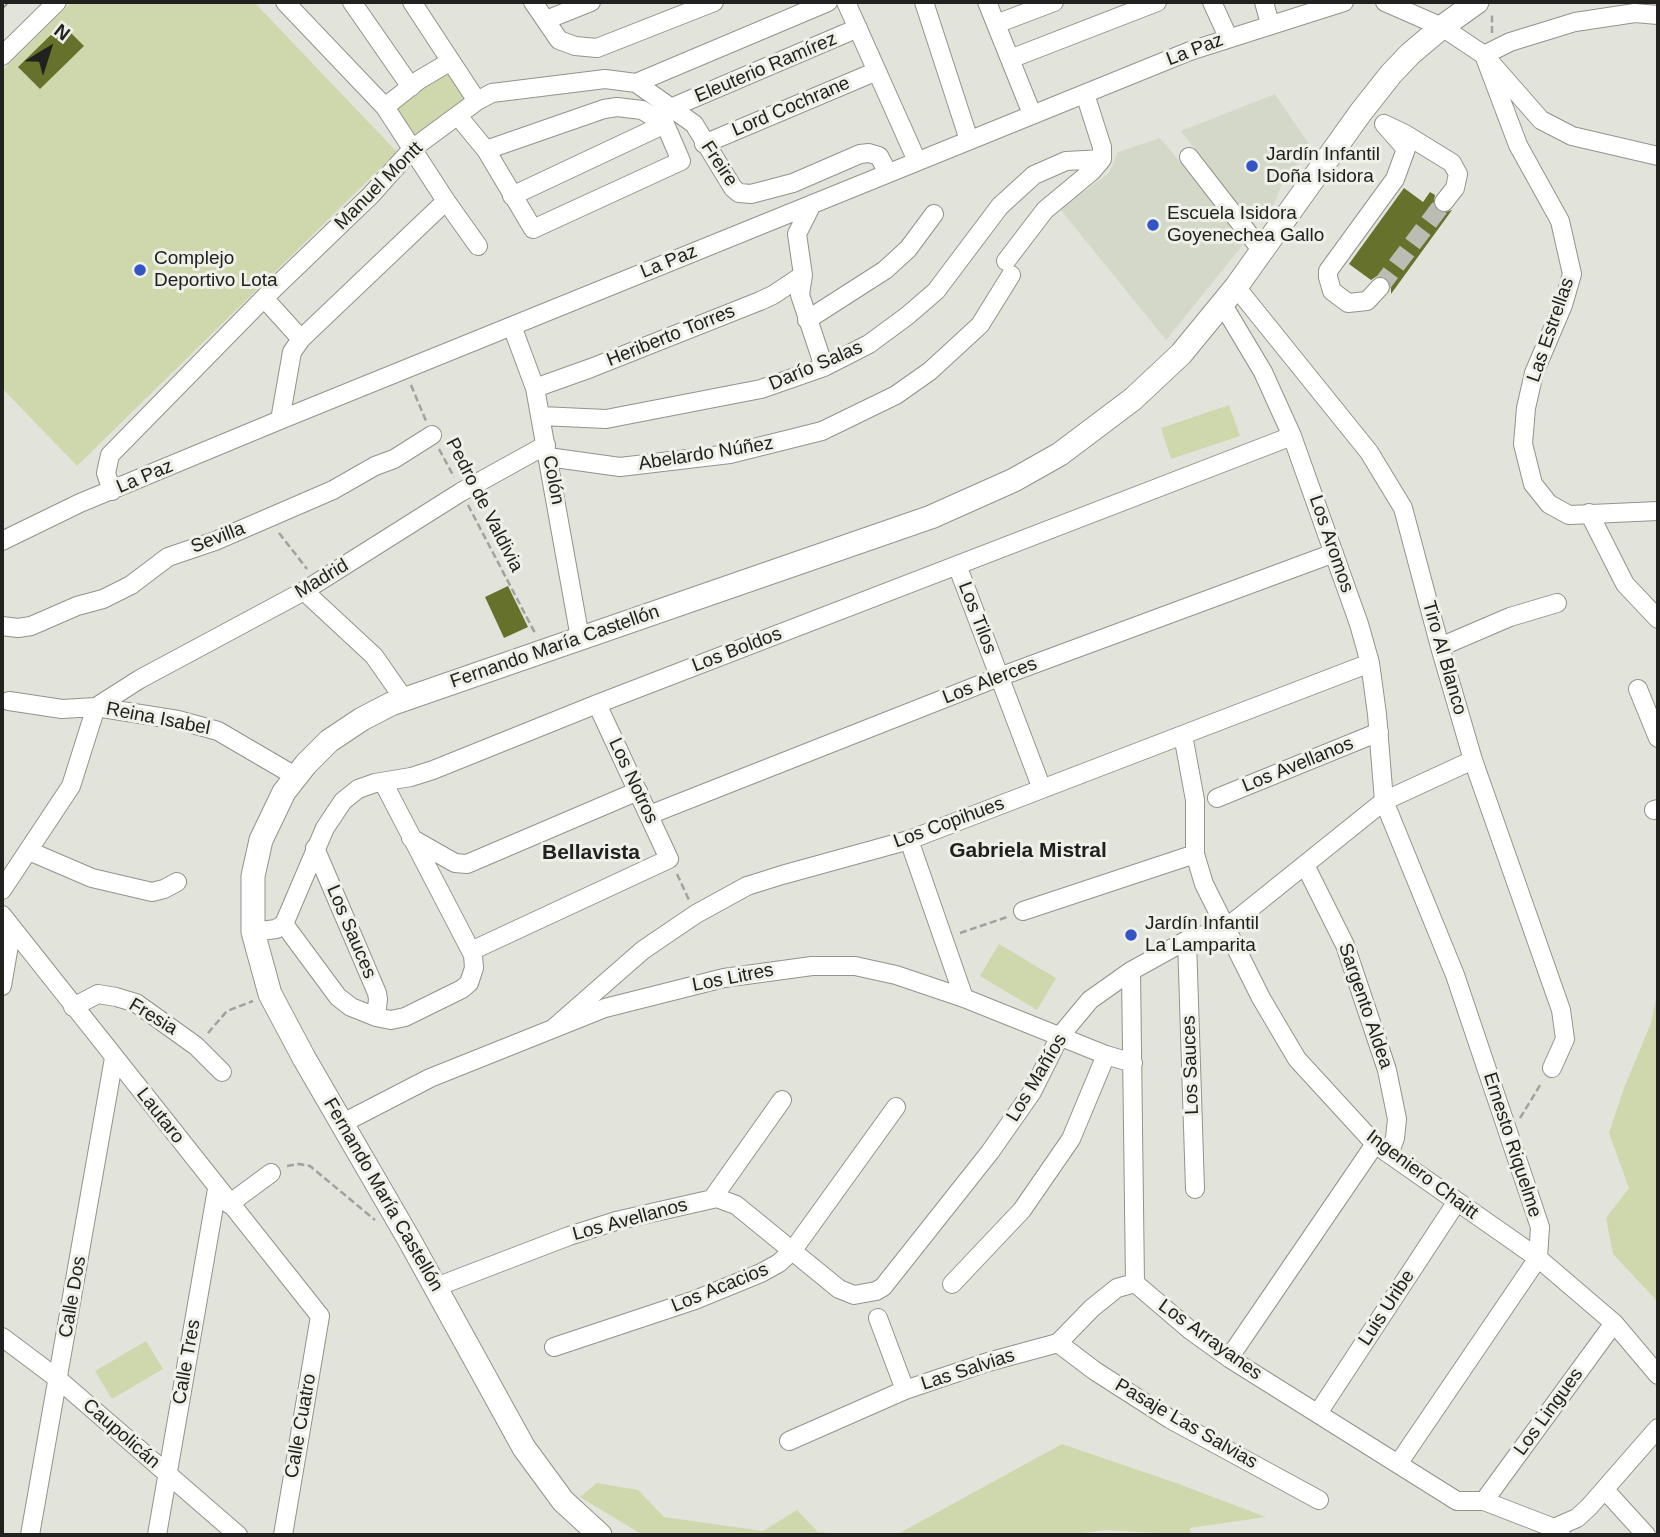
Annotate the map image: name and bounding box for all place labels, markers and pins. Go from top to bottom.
place label: Jardín Infantil Doña Isidora [1266,144,1380,188]
marker: Jardín Infantil Doña Isidora [1244,158,1260,174]
place label: Escuela Isidora Goyenechea Gallo [1167,203,1324,247]
marker: Escuela Isidora Goyenechea Gallo [1145,217,1161,233]
place label: Complejo Deportivo Lota [154,248,278,292]
marker: Complejo Deportivo Lota [132,262,148,278]
place label: Jardín Infantil La Lamparita [1145,913,1259,957]
marker: Jardín Infantil La Lamparita [1123,927,1139,943]

